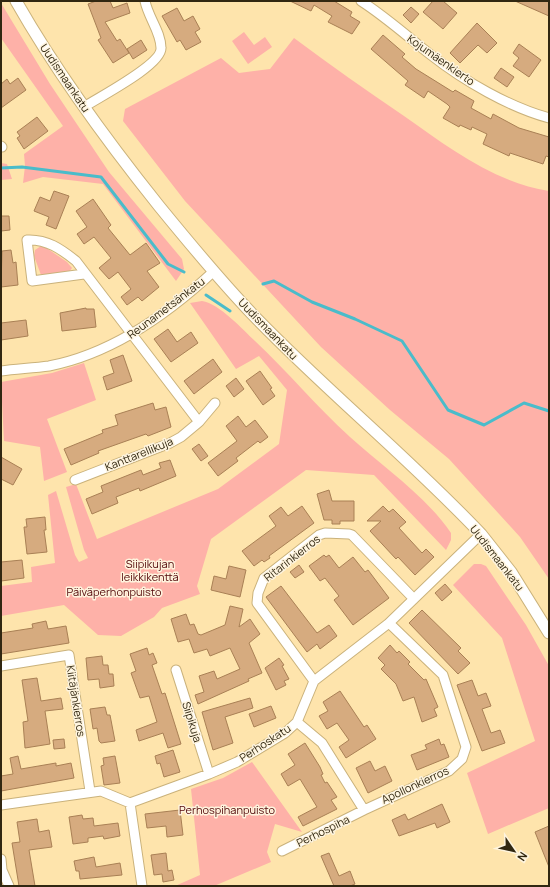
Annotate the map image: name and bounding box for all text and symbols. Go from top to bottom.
street label: Kojumäenkierto [405,31,478,89]
street label: Uudismaankatu [37,40,94,115]
street label: Reunametsänkatu [124,273,208,342]
street label: Uudismaankatu [235,295,301,363]
street label: Kanttarellikuja [102,433,175,474]
street label: Uudismaankatu [467,522,528,594]
street label: Ritarinkierros [260,531,323,584]
park label: Siipikujan leikkikenttä [121,556,179,584]
park label: Päiväperhonpuisto [67,584,162,599]
street label: Kiitäjänkierros [63,664,90,738]
street label: Siipikuja [179,700,206,744]
street label: Perhoskatu [236,720,293,765]
street label: Apollonkierros [379,762,451,807]
park label: Perhospihanpuisto [179,802,276,817]
street label: Perhospiha [294,811,352,850]
north arrow [494,831,534,871]
text: N [514,849,531,864]

